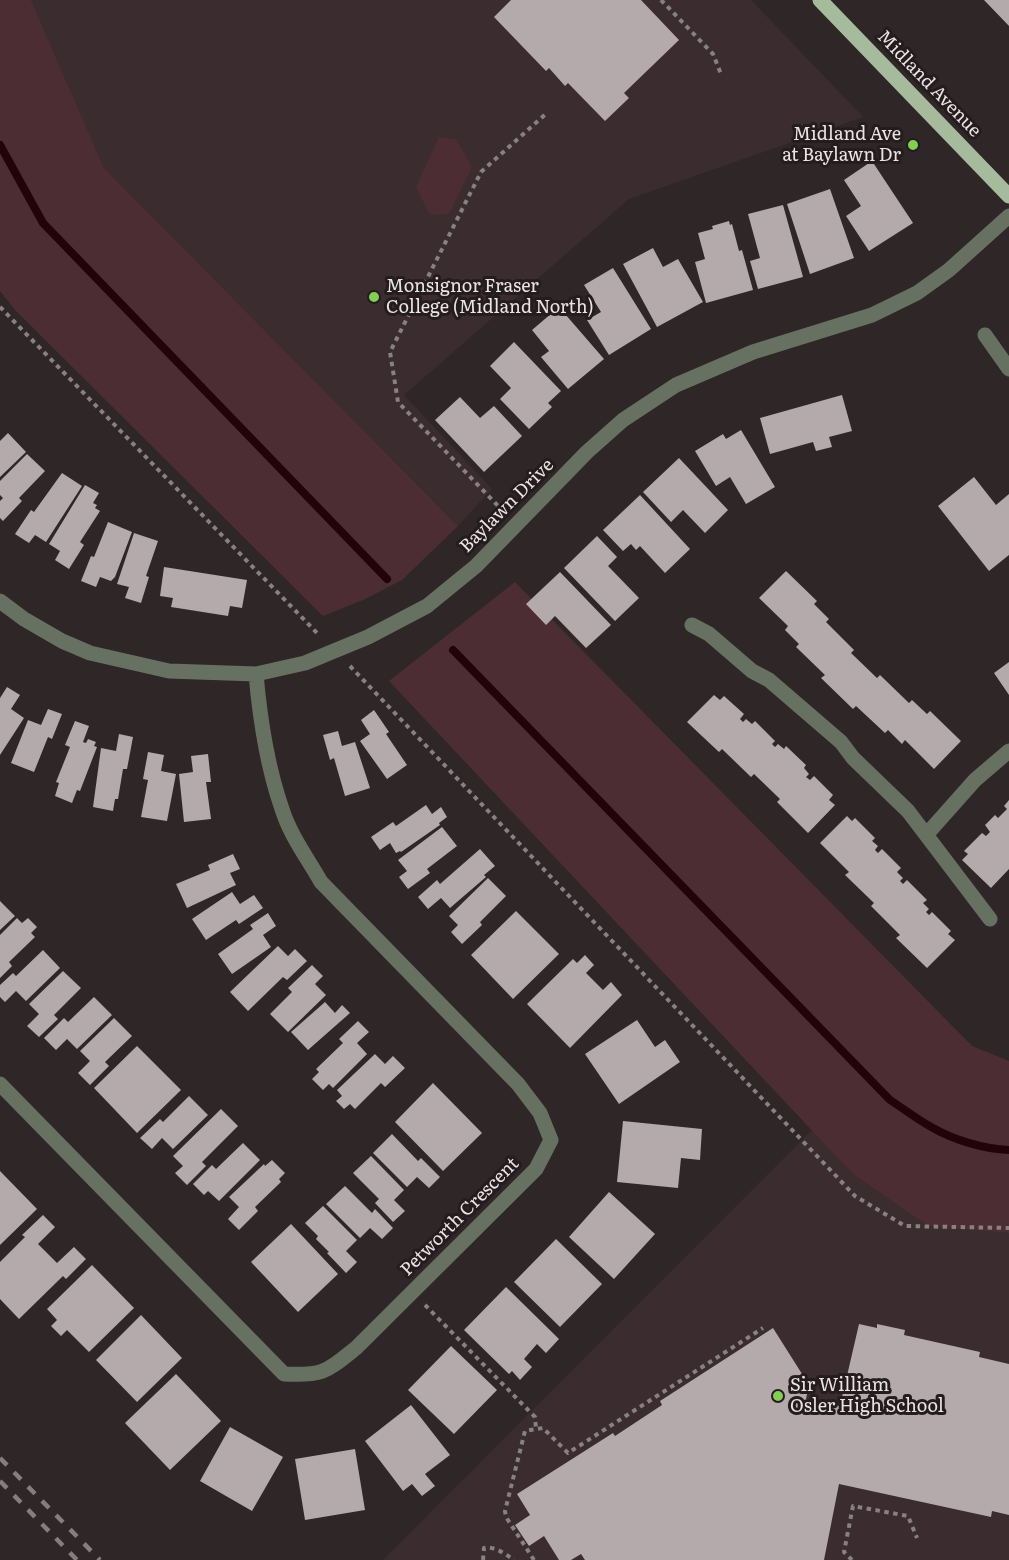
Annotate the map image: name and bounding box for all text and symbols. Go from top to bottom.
street label: Midland Avenue [873,26,985,142]
place label: Midland Ave at Baylawn Dr [782,124,901,166]
marker: Midland Ave at Baylawn Dr [906,138,920,152]
place label: Monsignor Fraser College (Midland North) [386,276,594,318]
marker: Monsignor Fraser College (Midland North) [367,290,381,304]
street label: Baylawn Drive [456,455,558,557]
street label: Petworth Crescent [396,1153,524,1281]
place label: Sir William Osler High School [790,1375,944,1418]
marker: Sir William Osler High School [771,1389,785,1403]

